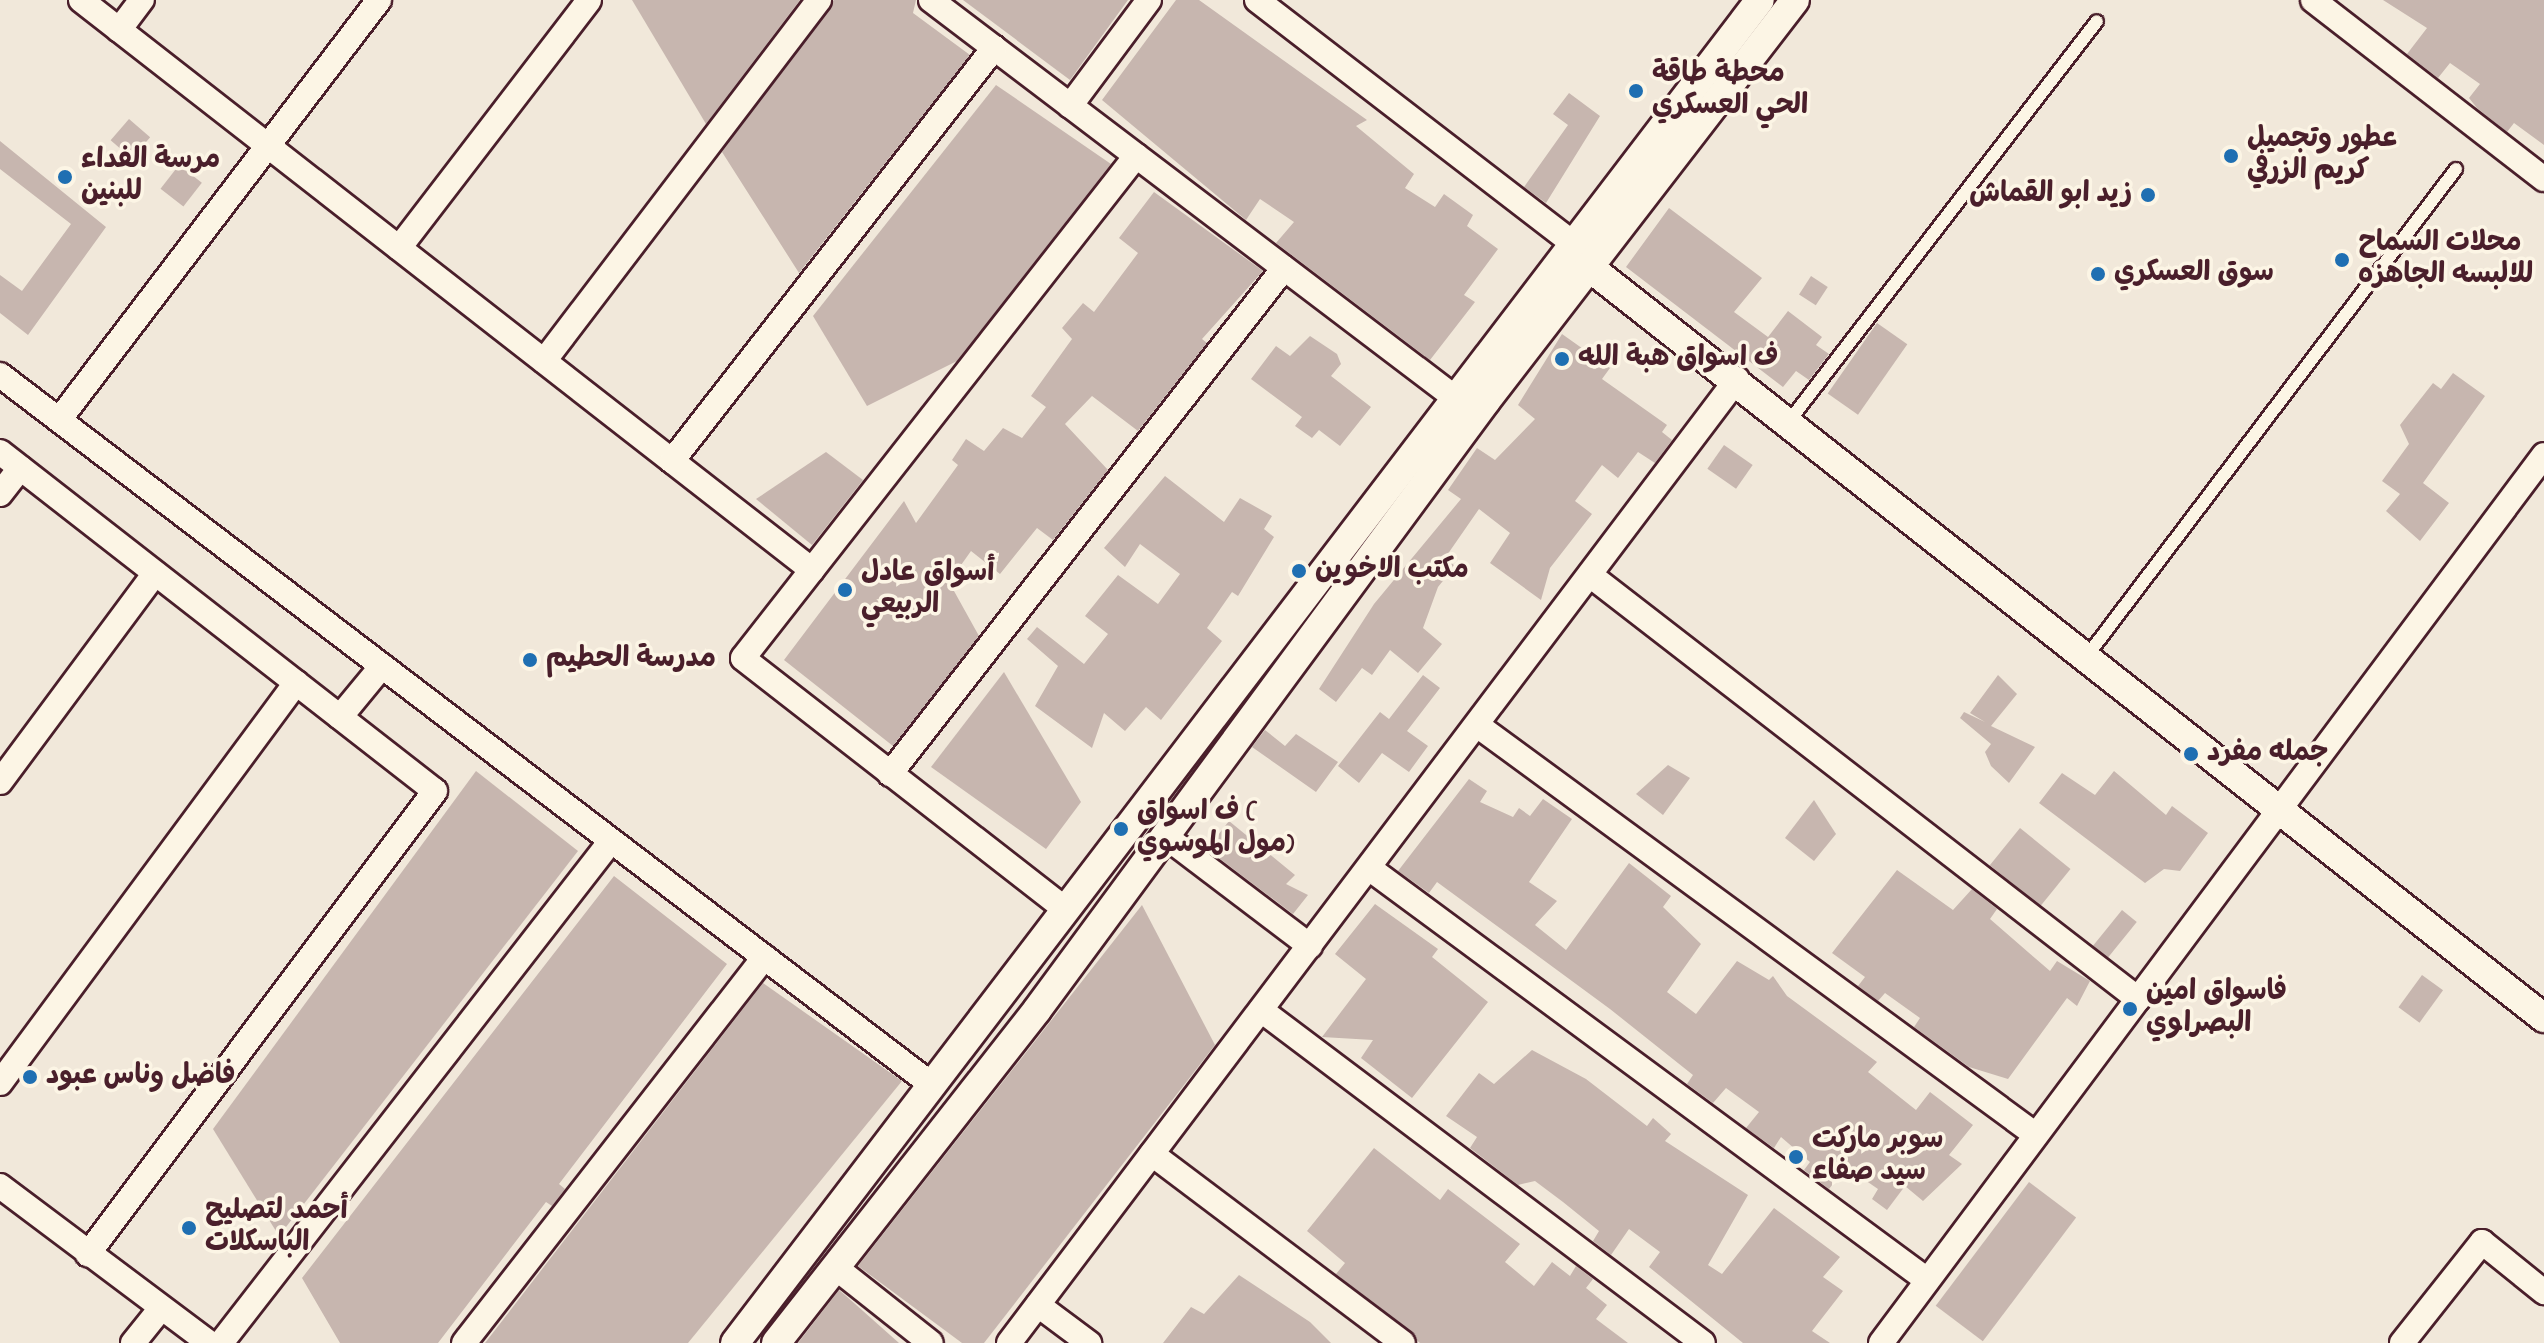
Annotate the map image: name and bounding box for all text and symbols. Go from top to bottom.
place label: محطة طاقة الحي العسكري [1652,58,1808,124]
marker: محطة طاقة الحي العسكري [1627,82,1645,100]
place label: عطور وتجميل كريم الزرفي [2247,123,2399,189]
place label: مرسة الفداء للبنين [81,144,220,210]
marker: عطور وتجميل كريم الزرفي [2222,147,2240,165]
marker: مرسة الفداء للبنين [56,168,74,186]
place label: زيد ابو القماش [1969,178,2132,212]
marker: زيد ابو القماش [2139,186,2157,204]
place label: محلات السماح للالبسه الجاهزه [2358,227,2533,293]
marker: محلات السماح للالبسه الجاهزه [2333,251,2351,269]
place label: سوق العسكري [2114,257,2274,291]
marker: سوق العسكري [2089,265,2107,283]
place label: ف اسواق هبة الله [1578,342,1779,376]
marker: ف اسواق هبة الله [1553,350,1571,368]
place label: مكتب الاخوين [1315,554,1469,588]
place label: أسواق عادل الربيعي [861,557,994,623]
marker: مكتب الاخوين [1290,562,1308,580]
marker: أسواق عادل الربيعي [836,581,854,599]
place label: مدرسة الحطيم [546,643,716,677]
marker: مدرسة الحطيم [521,651,539,669]
place label: جمله مفرد [2207,737,2328,771]
marker: جمله مفرد [2182,745,2200,763]
place label: ف اسواق ( مول الموسوي) [1137,796,1294,862]
marker: ف اسواق ( مول الموسوي) [1112,820,1130,838]
place label: فاسواق امين البصراوي [2146,976,2287,1042]
marker: فاسواق امين البصراوي [2121,1000,2139,1018]
place label: فاضل وناس عبود [46,1060,236,1094]
marker: فاضل وناس عبود [21,1068,39,1086]
place label: سوبر ماركت سيد صفاء [1812,1124,1944,1190]
marker: سوبر ماركت سيد صفاء [1787,1148,1805,1166]
place label: أحمد لتصليح الباسكلات [205,1195,348,1261]
marker: أحمد لتصليح الباسكلات [180,1219,198,1237]

